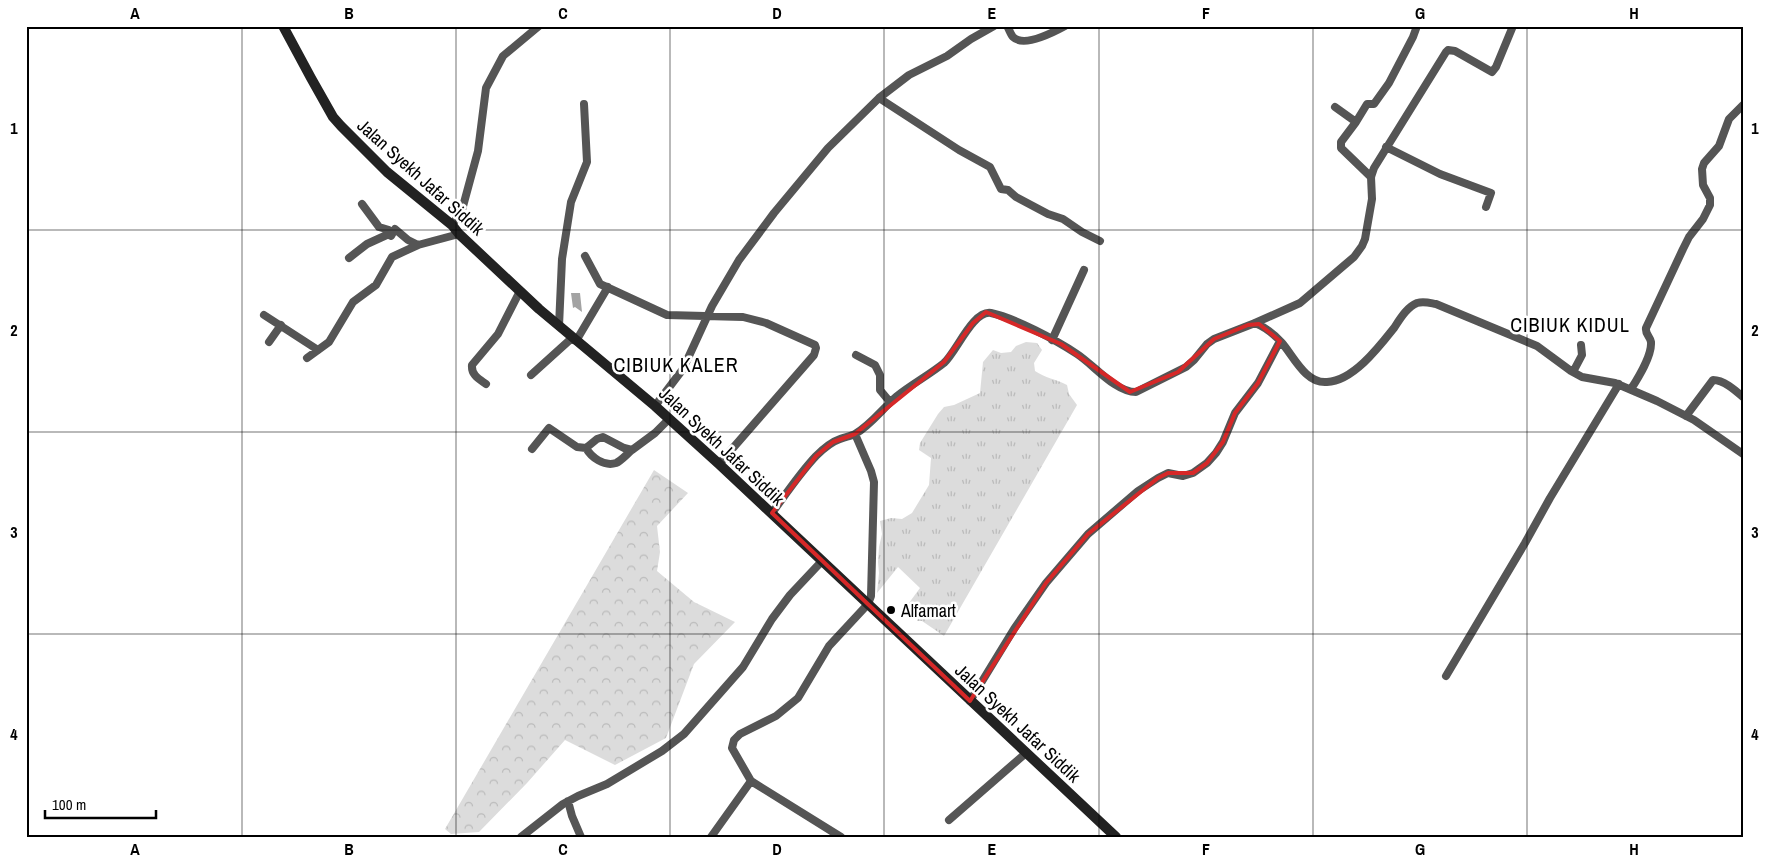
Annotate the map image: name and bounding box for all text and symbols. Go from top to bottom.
text: A [130,2,140,24]
text: B [344,2,354,24]
text: C [558,2,568,24]
text: D [772,2,782,24]
text: E [988,2,997,24]
text: F [1202,2,1210,24]
text: G [1415,2,1425,24]
text: H [1629,2,1639,24]
street label: Jalan Syekh Jafar Siddik [352,113,490,241]
text: 1 [10,117,18,139]
text: 1 [1751,117,1759,139]
district label: CIBIUK KIDUL [1510,311,1630,338]
text: 2 [10,319,18,341]
text: 2 [1751,319,1759,341]
district label: CIBIUK KALER [613,351,739,378]
street label: Jalan Syekh Jafar Siddik [654,381,791,511]
text: 3 [10,521,18,543]
text: 3 [1751,521,1759,543]
place label: Alfamart [900,598,956,623]
marker: Alfamart [885,604,897,616]
street label: Jalan Syekh Jafar Siddik [950,658,1087,788]
text: 4 [10,723,18,745]
text: 4 [1751,723,1759,745]
scale bar [45,788,156,820]
text: 100 m [52,794,86,815]
text: A [130,838,140,860]
text: B [344,838,354,860]
text: C [558,838,568,860]
text: D [772,838,782,860]
text: E [988,838,997,860]
text: F [1202,838,1210,860]
text: G [1415,838,1425,860]
text: H [1629,838,1639,860]

